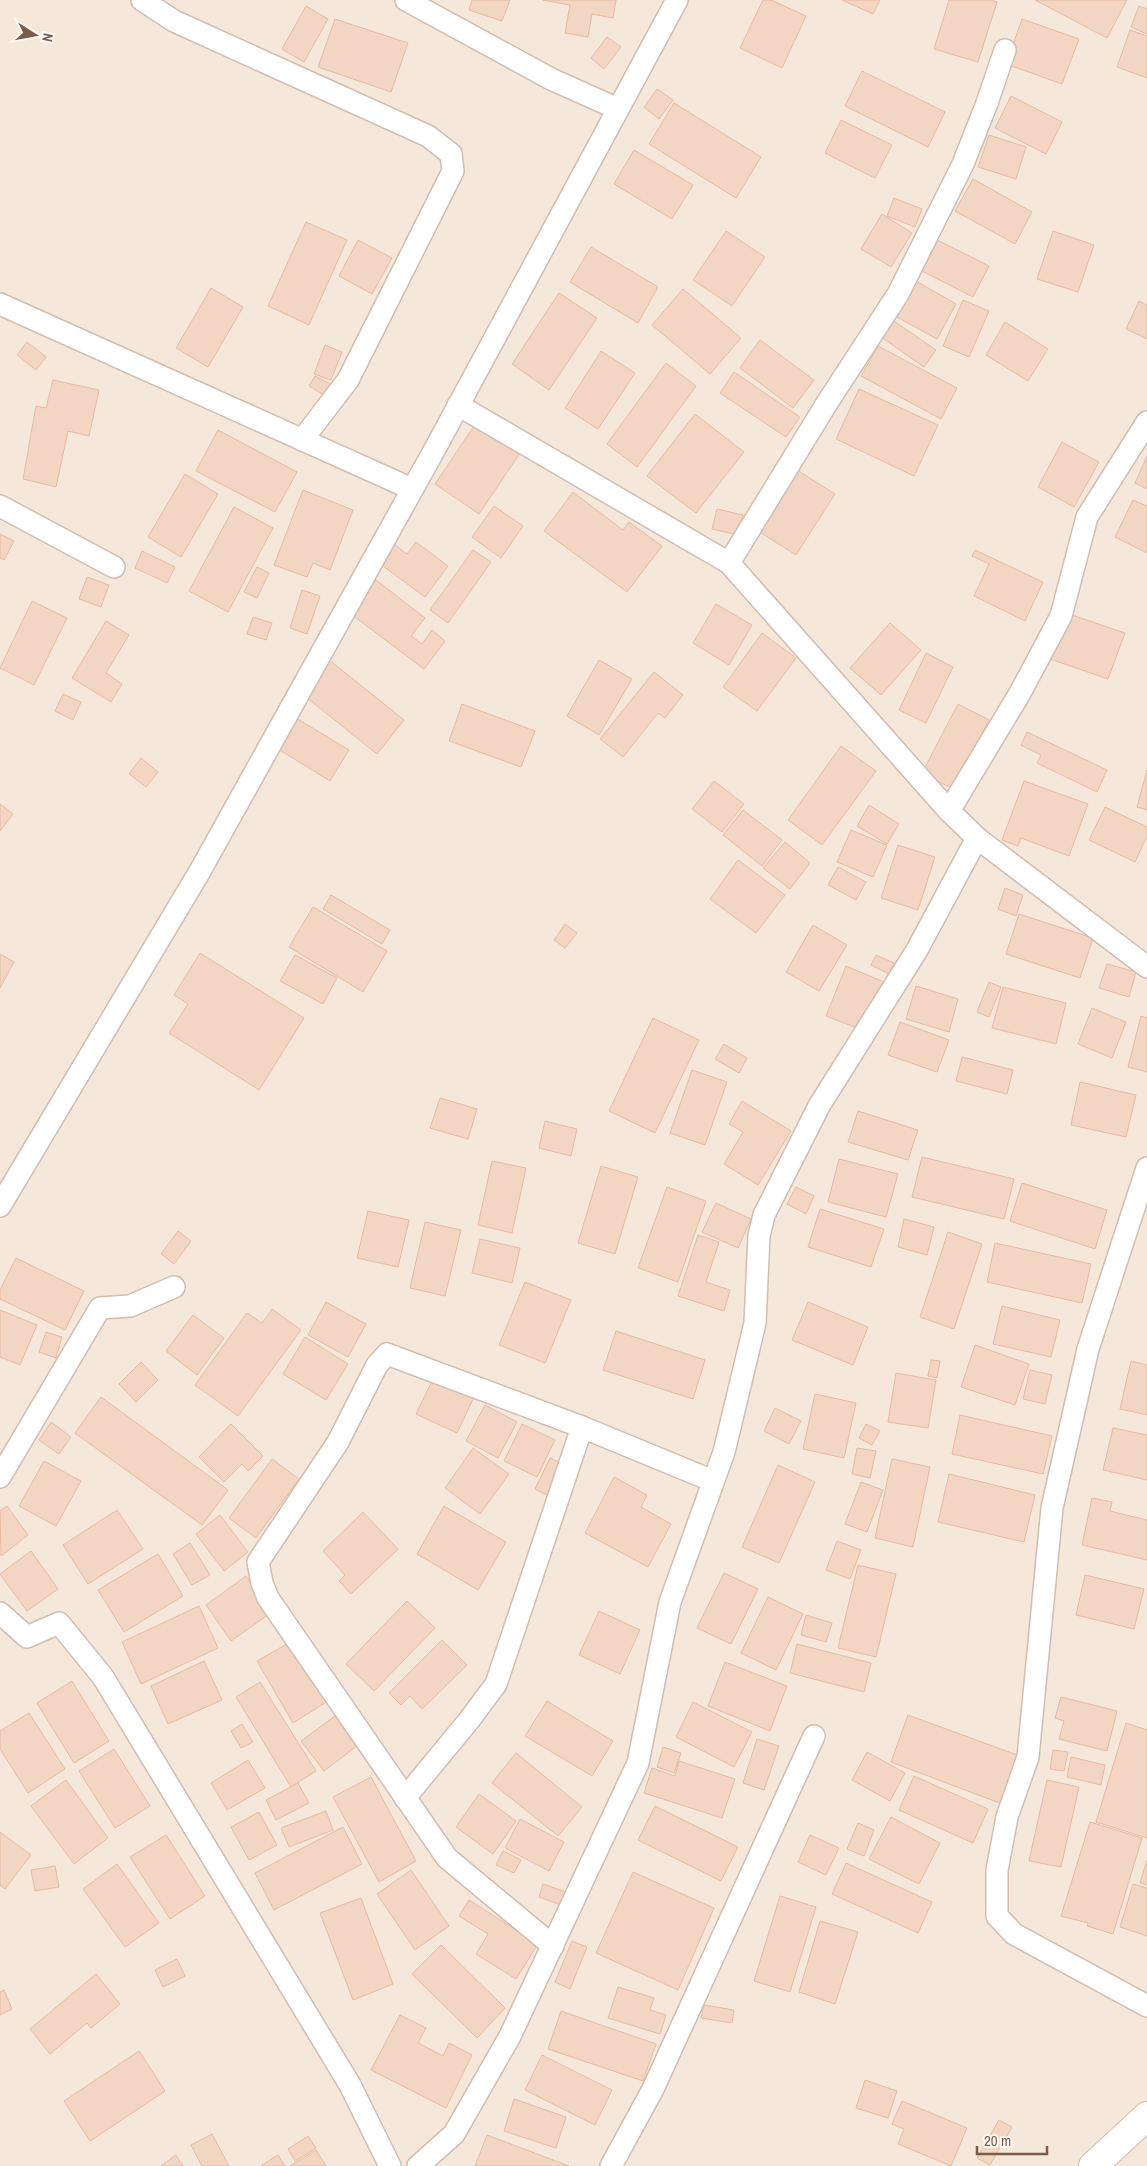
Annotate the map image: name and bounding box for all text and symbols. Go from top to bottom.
north arrow [10,10,60,60]
text: N [38,32,57,43]
scale bar [977,2124,1047,2156]
text: 20 m [984,2130,1011,2151]

